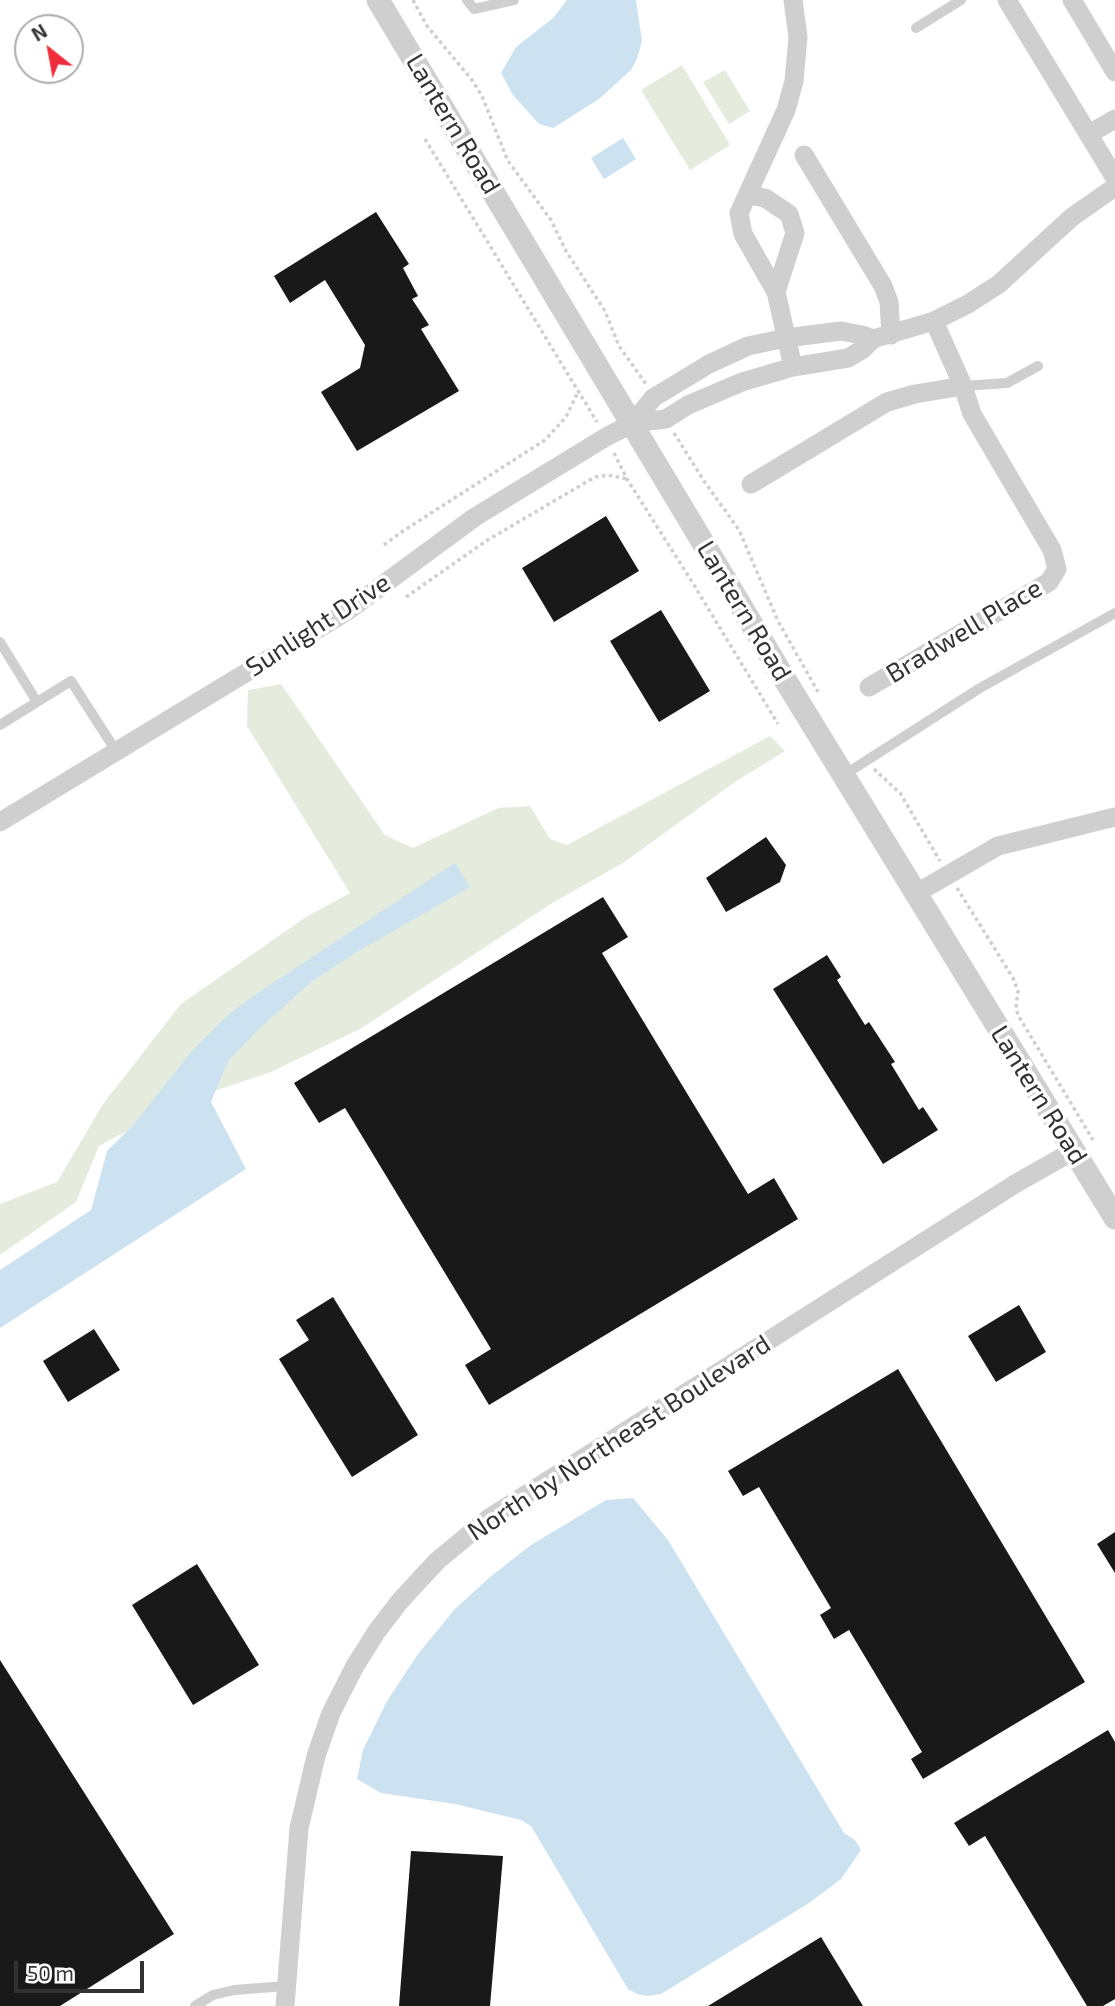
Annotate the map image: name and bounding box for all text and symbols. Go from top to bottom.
north arrow [14,14,84,84]
text: N [27,19,51,46]
street label: Lantern Road [399,48,507,200]
street label: Lantern Road [690,535,798,687]
street label: Sunlight Drive [240,567,396,683]
street label: Bradwell Place [881,572,1047,690]
street label: Lantern Road [984,1020,1094,1170]
street label: North by Northeast Boulevard [462,1328,776,1548]
scale bar [18,1946,147,1990]
text: 50 m [27,1960,74,1985]

